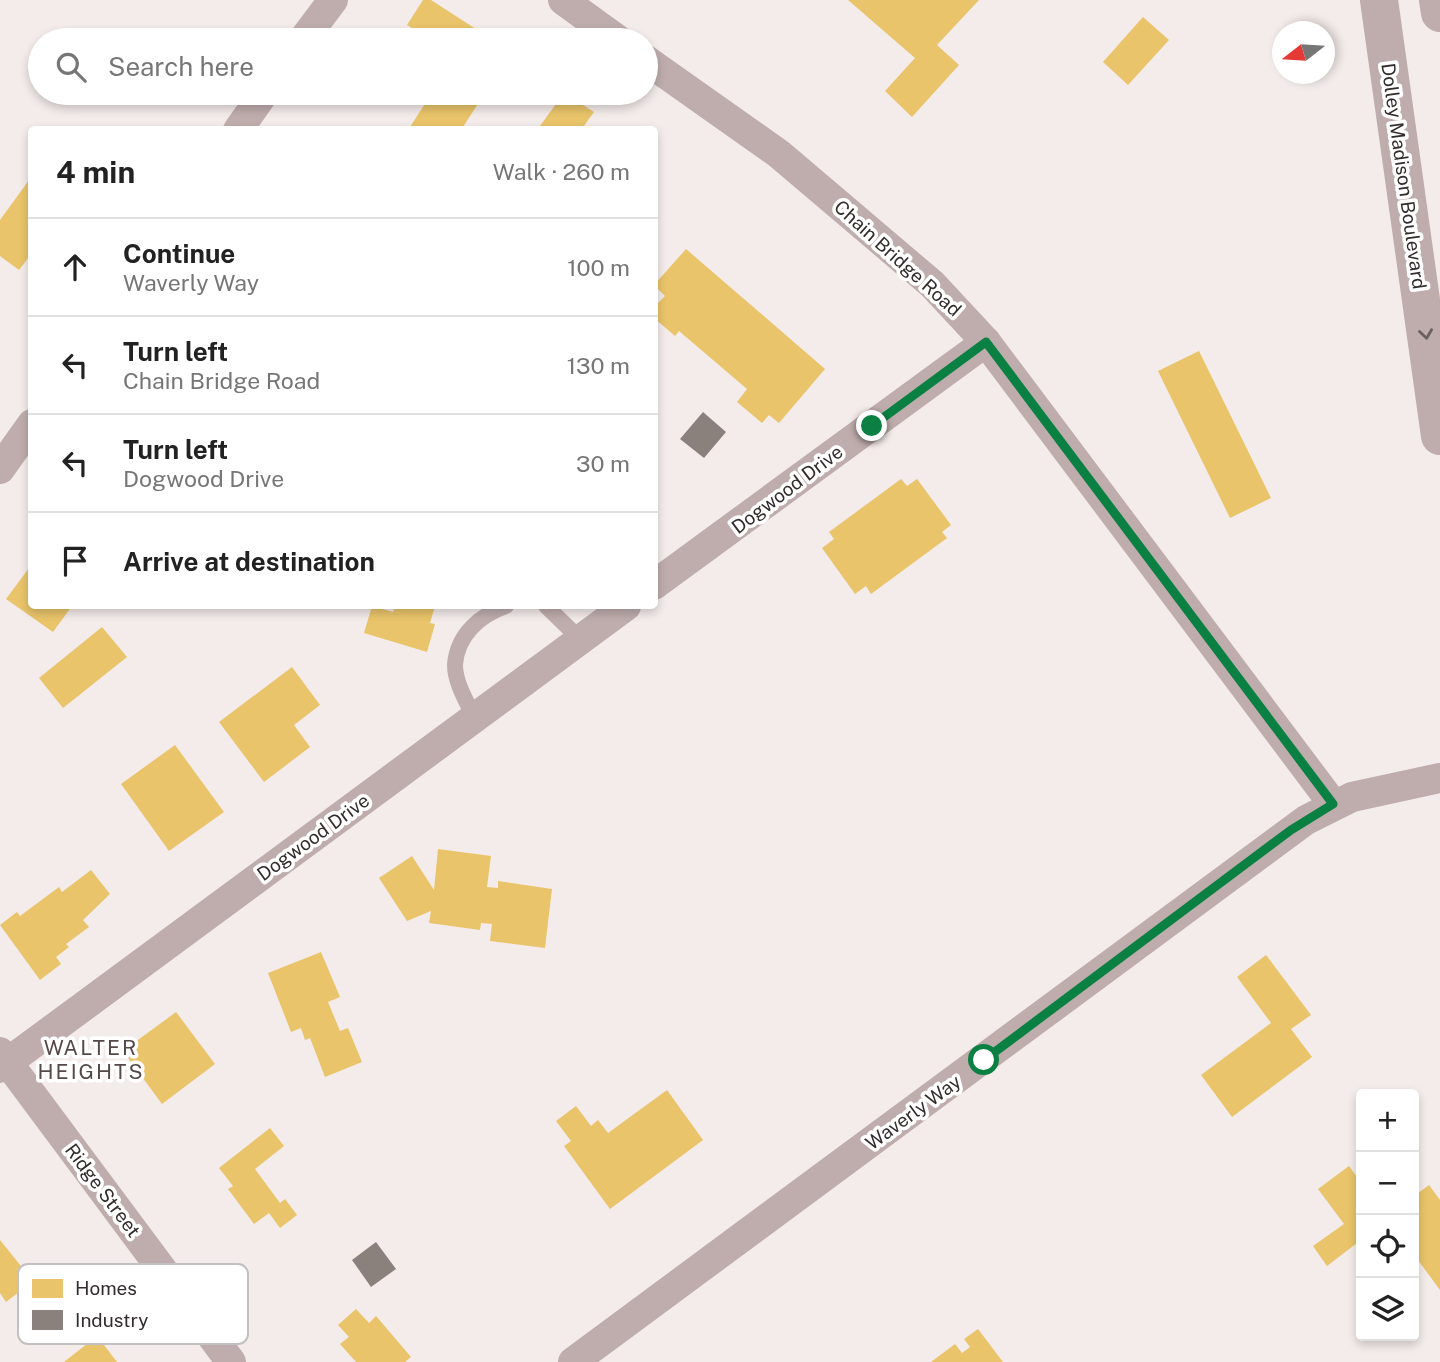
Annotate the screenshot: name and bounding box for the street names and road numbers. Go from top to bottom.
street label: Dolley Madison Boulevard [1377,61,1431,291]
street label: Chain Bridge Road [830,195,966,321]
street label: Dogwood Drive [727,440,847,538]
street label: Dogwood Drive [253,789,373,885]
street label: Waverly Way [861,1070,965,1154]
street label: Ridge Street [61,1139,145,1241]

